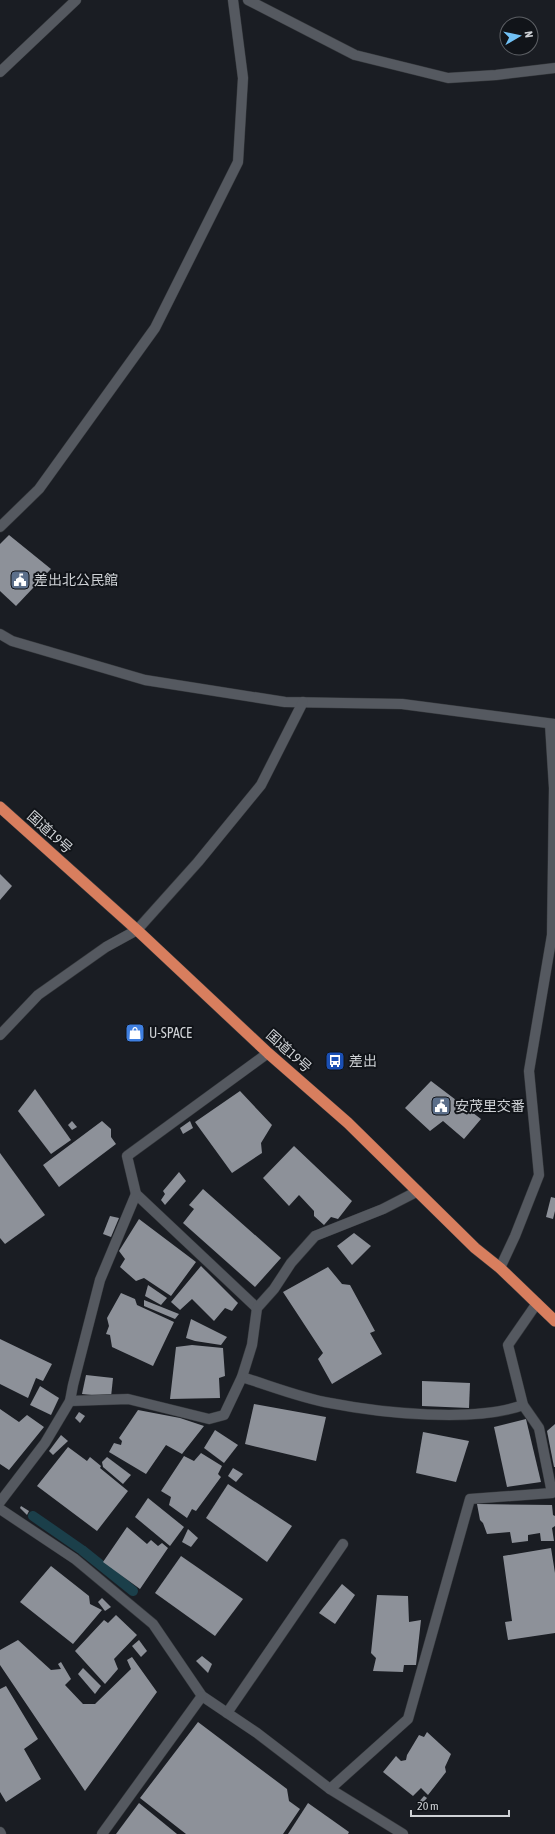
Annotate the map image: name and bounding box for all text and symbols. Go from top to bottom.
north arrow [499,16,539,56]
text: N [522,30,535,39]
public building icon: 差出北公民館 [9,569,31,591]
place label: 差出北公民館 [34,572,118,588]
street label: 国道19号 [24,808,76,856]
shop icon: U-SPACE [124,1022,146,1044]
place label: U-SPACE [149,1025,192,1041]
street label: 国道19号 [263,1027,315,1075]
bus stop icon: 差出 [324,1050,346,1072]
place label: 差出 [349,1053,377,1069]
public building icon: 安茂里交番 [430,1095,452,1117]
place label: 安茂里交番 [455,1098,525,1114]
scale bar [411,1792,509,1818]
text: 20 m [417,1799,439,1813]

